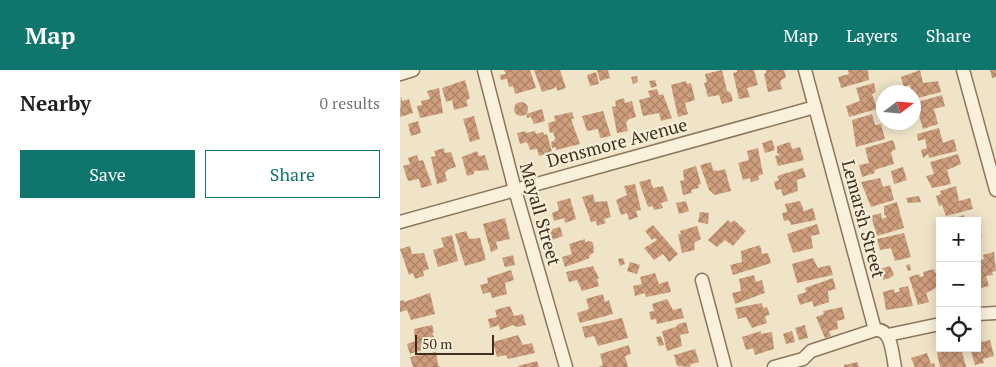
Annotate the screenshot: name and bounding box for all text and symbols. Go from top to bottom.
text: Map [25,19,75,51]
text: Map [783,23,818,47]
text: Layers [846,23,898,47]
text: Share [926,23,971,47]
north arrow [876,85,921,130]
text: Nearby [20,89,91,117]
text: 0 results [320,92,380,114]
street label: Densmore Avenue [544,112,690,172]
button: Save [20,150,195,198]
button: Share [205,150,380,198]
street label: Lemarsh Street [837,157,891,281]
street label: Mayall Street [515,159,567,268]
map controls [936,217,981,352]
button: + [936,217,981,262]
button: − [936,262,981,307]
button: locate [936,307,981,352]
scale bar [415,332,494,355]
text: 50 m [422,334,452,353]

